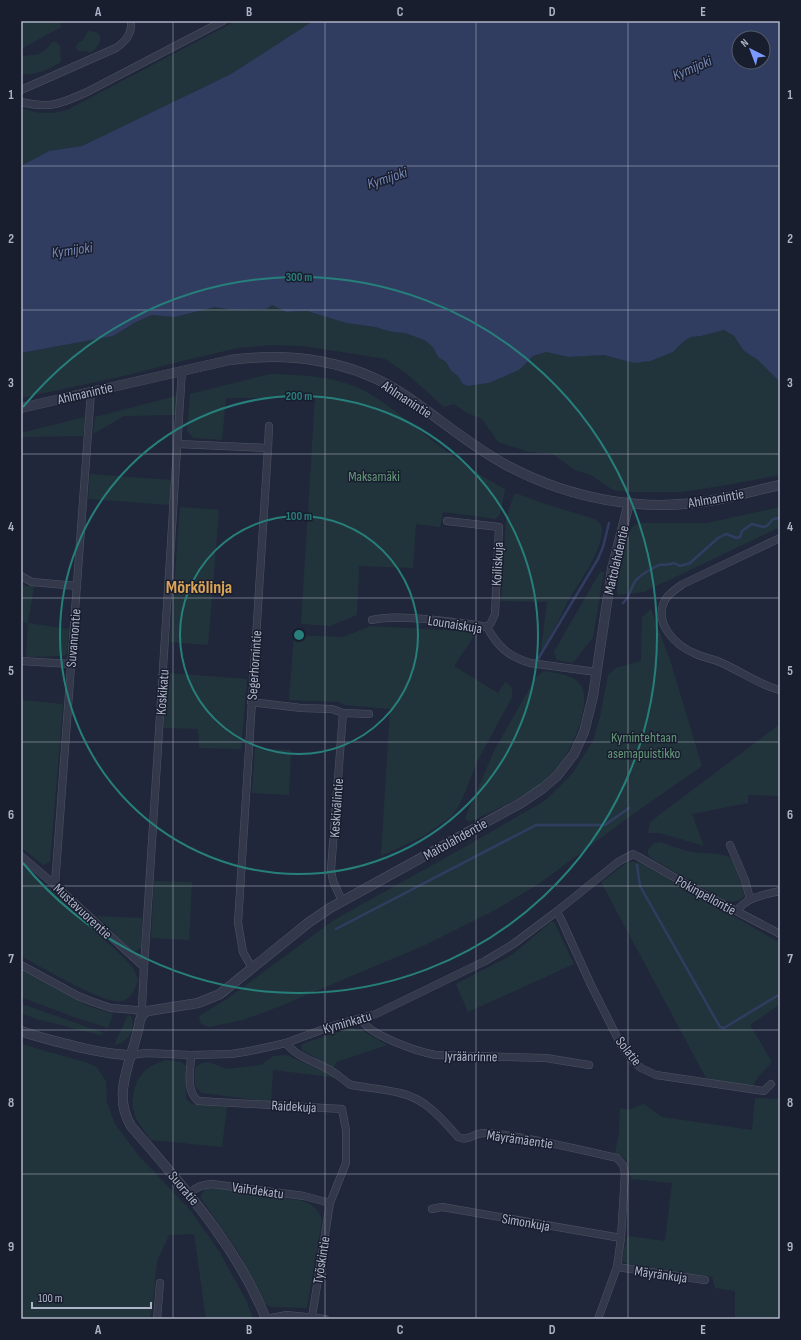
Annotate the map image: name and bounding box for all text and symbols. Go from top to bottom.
text: A [94,4,102,20]
text: B [246,4,252,20]
text: C [397,4,404,20]
text: D [549,4,556,20]
text: E [700,4,706,20]
north arrow [731,30,771,70]
text: N [738,36,751,50]
water label: Kymijoki [670,51,716,85]
text: 1 [8,87,14,103]
text: 1 [787,87,793,103]
water label: Kymijoki [365,163,411,194]
text: 2 [8,231,14,247]
text: 2 [787,231,793,247]
water label: Kymijoki [50,238,95,263]
text: 300 m [286,270,312,285]
text: 3 [8,375,14,391]
text: 3 [787,375,793,391]
street label: Ahlmanintie [378,376,435,422]
street label: Ahlmanintie [55,379,114,408]
text: 200 m [286,389,312,404]
park label: Maksamäki [348,468,400,485]
street label: Ahlmanintie [686,485,745,512]
text: 100 m [286,509,312,524]
text: 4 [8,519,14,535]
text: 4 [787,519,793,535]
street label: Maitolahdentie [600,524,633,596]
street label: Koiliskuja [488,542,507,587]
district label: Mörkölinja [166,577,232,598]
street label: Suvannontie [62,608,85,668]
street label: Lounaiskuja [427,612,483,637]
centre of rings [292,628,306,642]
street label: Segerhornintie [244,630,265,700]
text: 5 [8,663,14,679]
text: 5 [787,663,793,679]
street label: Koskikatu [152,668,173,715]
park label: Kymintehtaan asemapuistikko [608,729,681,762]
street label: Keskivälintie [326,778,347,838]
text: 6 [8,807,14,823]
text: 6 [787,807,793,823]
street label: Maitolahdentie [420,815,490,864]
street label: Pokinpellontie [672,872,739,919]
street label: Mustavuorentie [50,880,115,943]
text: 7 [8,951,14,967]
text: 7 [787,951,793,967]
street label: Kyminkatu [321,1007,374,1038]
street label: Solatie [612,1033,645,1069]
street label: Jyräänrinne [443,1048,498,1065]
text: 8 [8,1095,14,1111]
text: 8 [787,1095,793,1111]
street label: Raidekuja [271,1097,317,1116]
street label: Mäyrämäentie [486,1126,554,1153]
street label: Suoratie [164,1168,203,1209]
street label: Vaihdekatu [231,1178,285,1203]
street label: Simonkuja [501,1210,551,1235]
street label: Työskintie [309,1235,334,1285]
text: 9 [8,1239,14,1255]
text: 9 [787,1239,793,1255]
street label: Mäyränkuja [633,1262,689,1287]
scale bar [32,1284,151,1310]
text: 100 m [38,1291,63,1306]
text: A [94,1322,102,1338]
text: B [246,1322,252,1338]
text: C [397,1322,404,1338]
text: D [549,1322,556,1338]
text: E [700,1322,706,1338]

